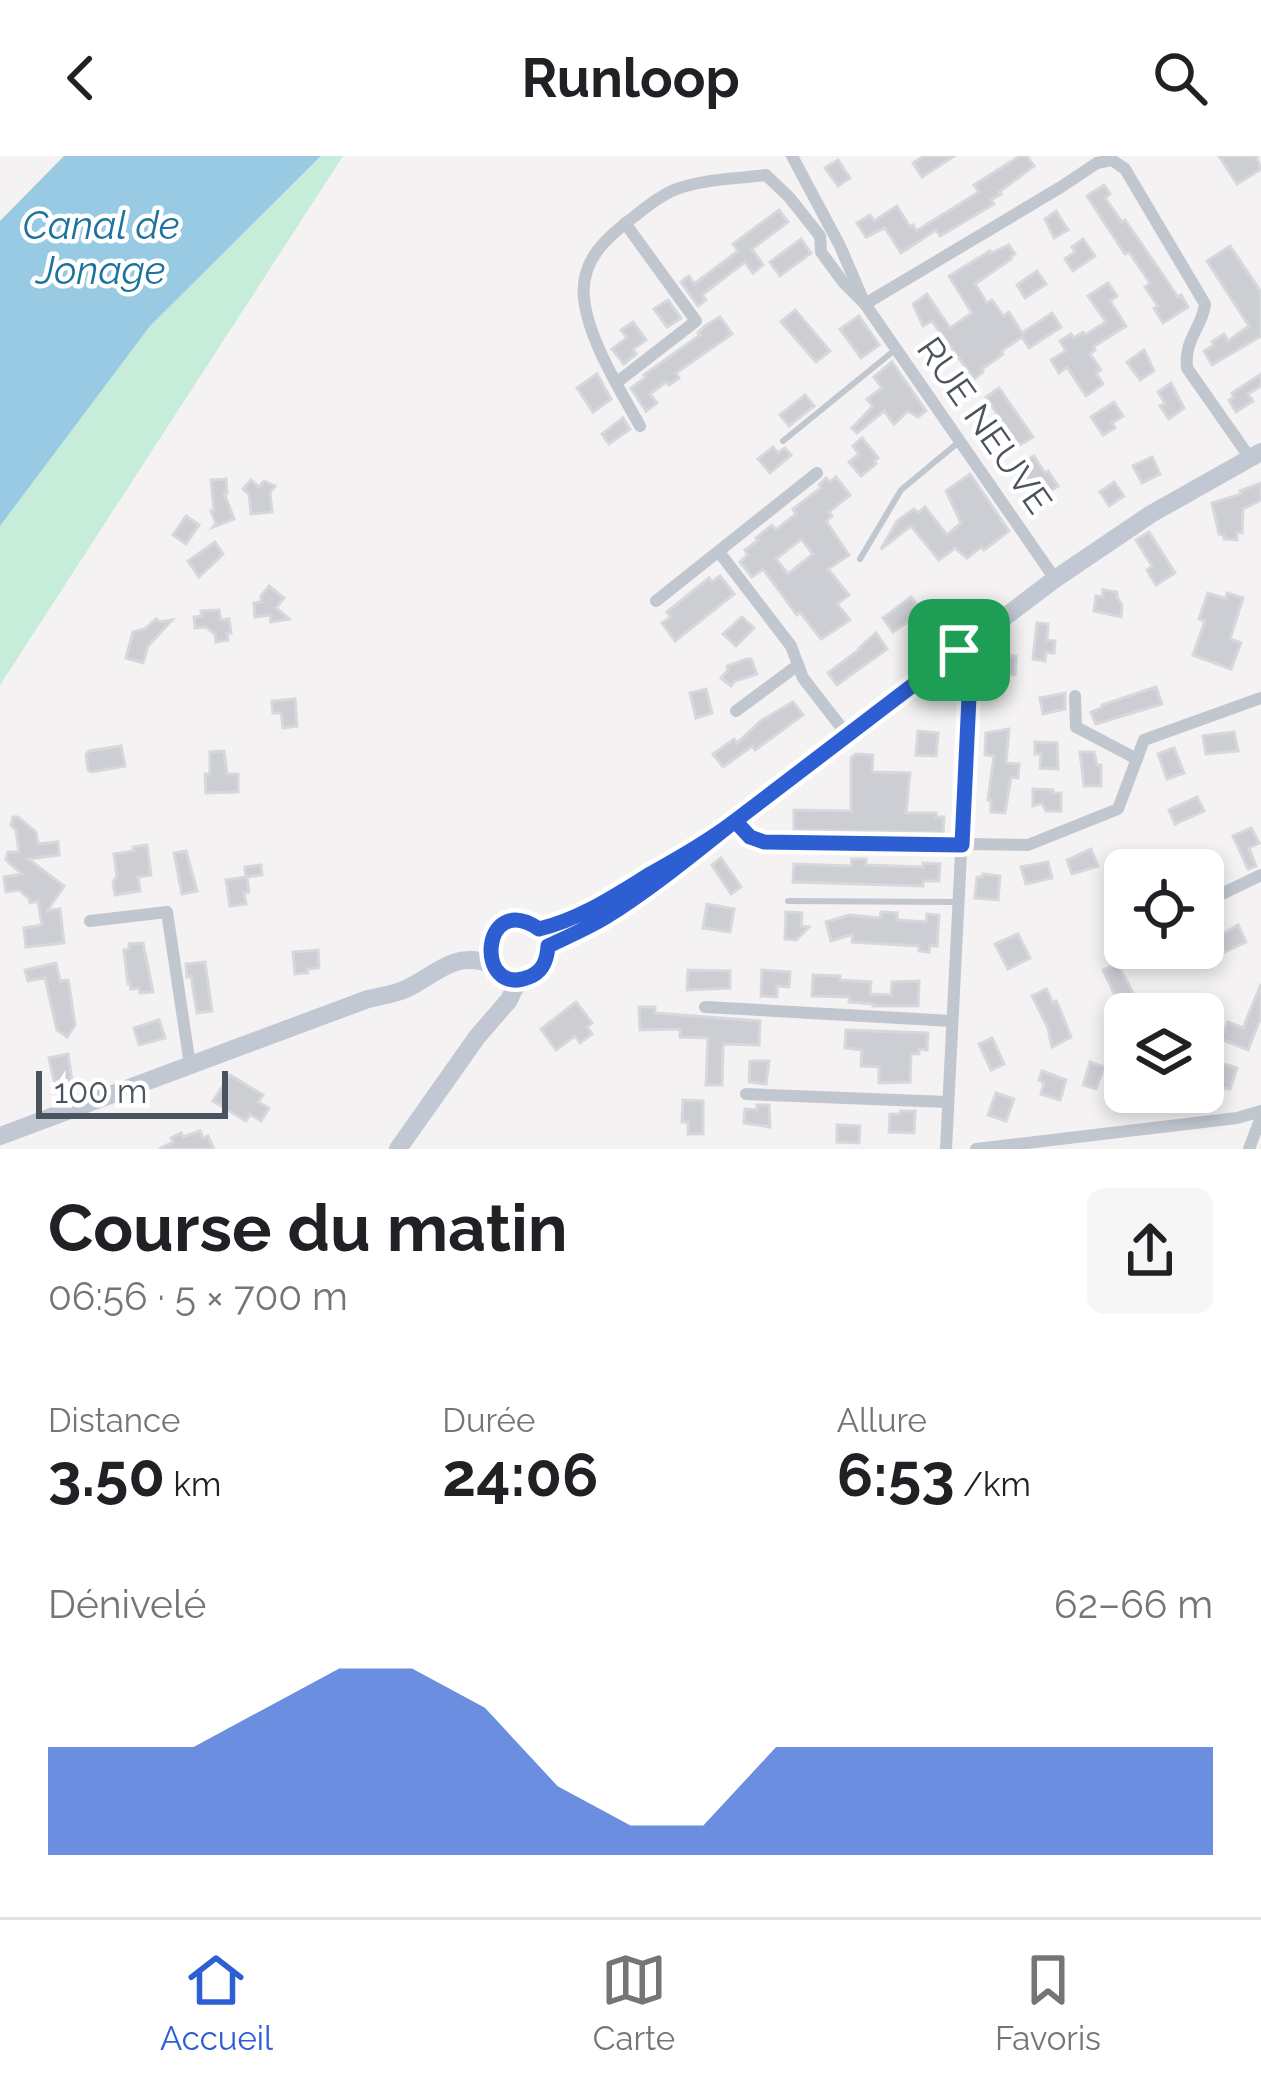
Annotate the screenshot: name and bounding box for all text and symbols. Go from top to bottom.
icon: back [48,45,114,111]
icon: search [1147,45,1213,111]
text: Runloop [521,46,740,110]
water label: Canal de Jonage [22,202,180,293]
street label: RUE NEUVE [909,329,1061,521]
pin [908,599,1010,701]
icon: arrive [926,617,992,683]
map controls [1104,849,1224,1113]
button: locate [1104,849,1224,969]
button: layers [1104,993,1224,1113]
scale bar [36,1065,228,1118]
text: 100 m [54,1072,147,1111]
button: share [1087,1188,1213,1314]
text: Course du matin [48,1189,568,1266]
text: 06:56 · 5 × 700 m [48,1273,348,1319]
text: Distance [48,1401,180,1440]
text: Durée [442,1401,535,1440]
text: Allure [837,1401,927,1440]
text: 3.50 [48,1440,165,1510]
text: 24:06 [442,1440,599,1510]
text: 6:53 [837,1440,955,1510]
text: km [165,1465,221,1504]
text: /km [955,1465,1031,1504]
text: Dénivelé [48,1581,207,1627]
text: 62–66 m [1054,1581,1213,1627]
tab: Accueil [160,1947,273,2058]
tab: Carte [593,1947,675,2058]
tab: Favoris [995,1947,1101,2058]

